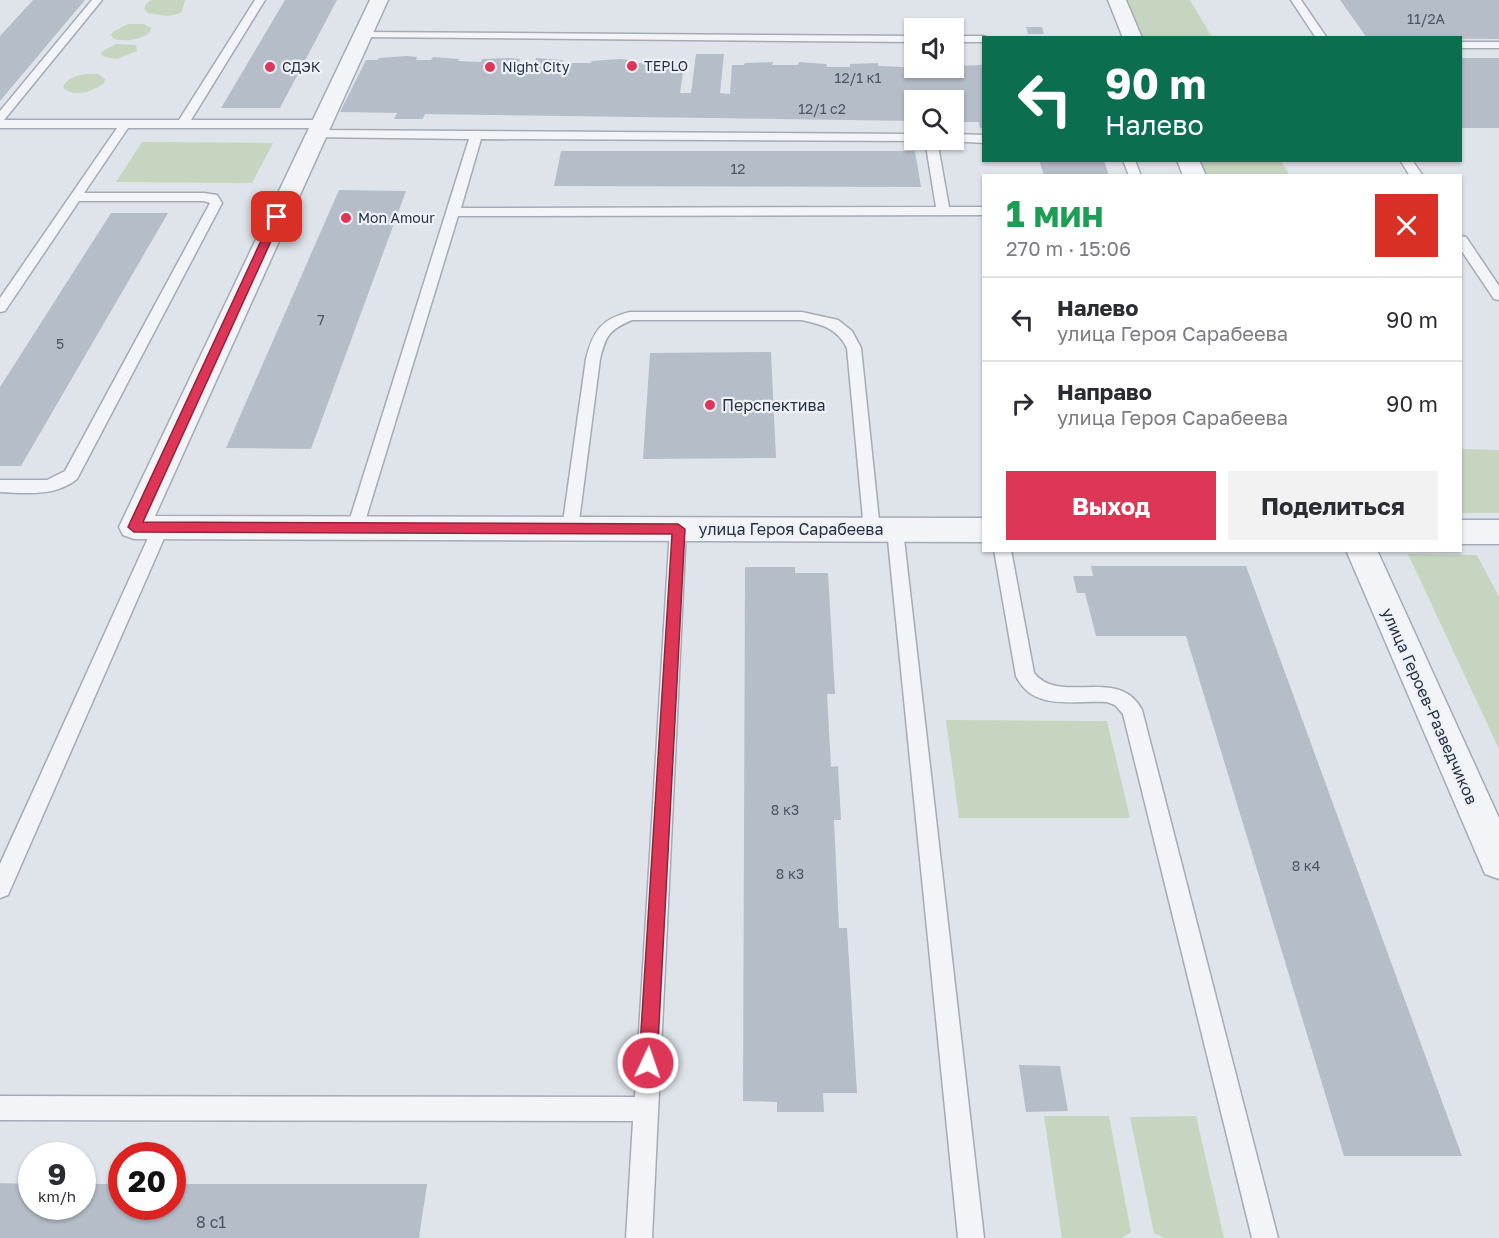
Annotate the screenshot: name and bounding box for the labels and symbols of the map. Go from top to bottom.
house number: 11/2А [1407,10,1446,27]
place label: TEPLO [644,57,688,74]
place label: СДЭК [282,58,321,75]
place label: Night City [502,58,570,75]
marker: TEPLO [625,59,639,73]
marker: СДЭК [263,60,277,74]
marker: Night City [483,60,497,74]
house number: 12/1 к1 [835,69,882,86]
house number: 12/1 с2 [798,100,846,117]
house number: 12 [731,160,745,177]
pin [251,191,302,242]
place label: Mon Amour [358,209,435,226]
marker: Mon Amour [339,211,353,225]
house number: 7 [317,311,325,328]
house number: 5 [56,335,64,352]
place label: Перспектива [722,395,826,415]
marker: Перспектива [703,398,717,412]
street label: улица Героя Сарабеева [699,519,883,539]
street label: улица Героев-Разведчиков [1378,605,1482,807]
house number: 8 к3 [771,801,799,818]
house number: 8 к4 [1292,857,1320,874]
house number: 8 к3 [776,865,804,882]
position arrow [616,1031,680,1095]
speed limit sign: 20 [108,1142,186,1220]
house number: 8 с1 [196,1212,226,1232]

